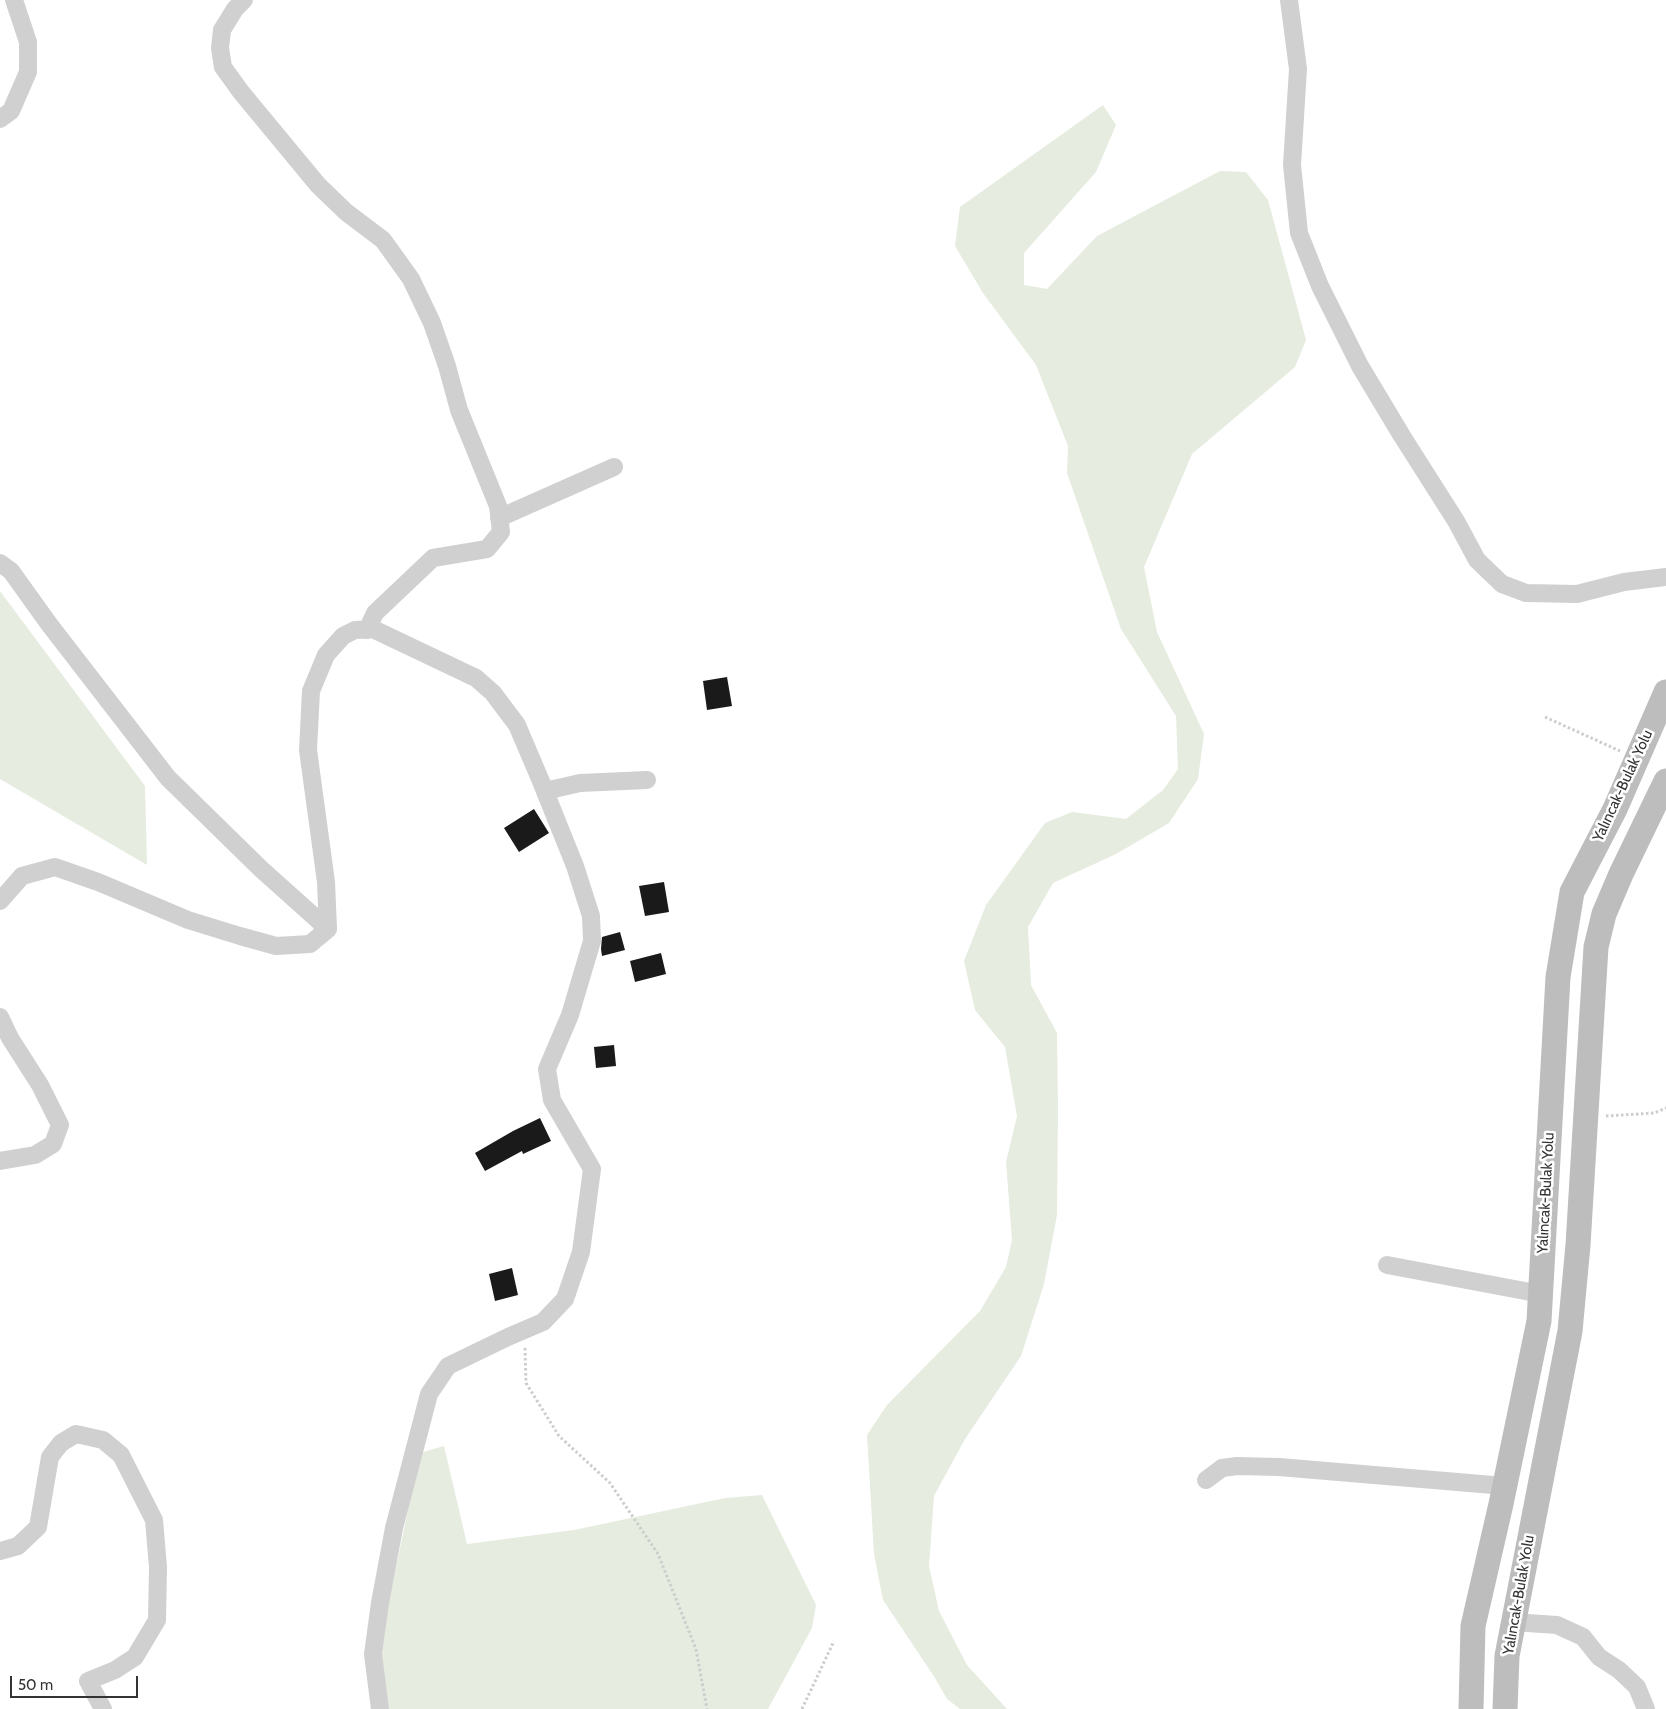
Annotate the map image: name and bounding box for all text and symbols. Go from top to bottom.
street label: Yalıncak-Bulak Yolu [1589,727,1657,845]
street label: Yalıncak-Bulak Yolu [1534,1132,1558,1254]
street label: Yalıncak-Bulak Yolu [1500,1534,1538,1656]
scale bar [12,1666,140,1698]
text: 50 m [18,1676,53,1694]

